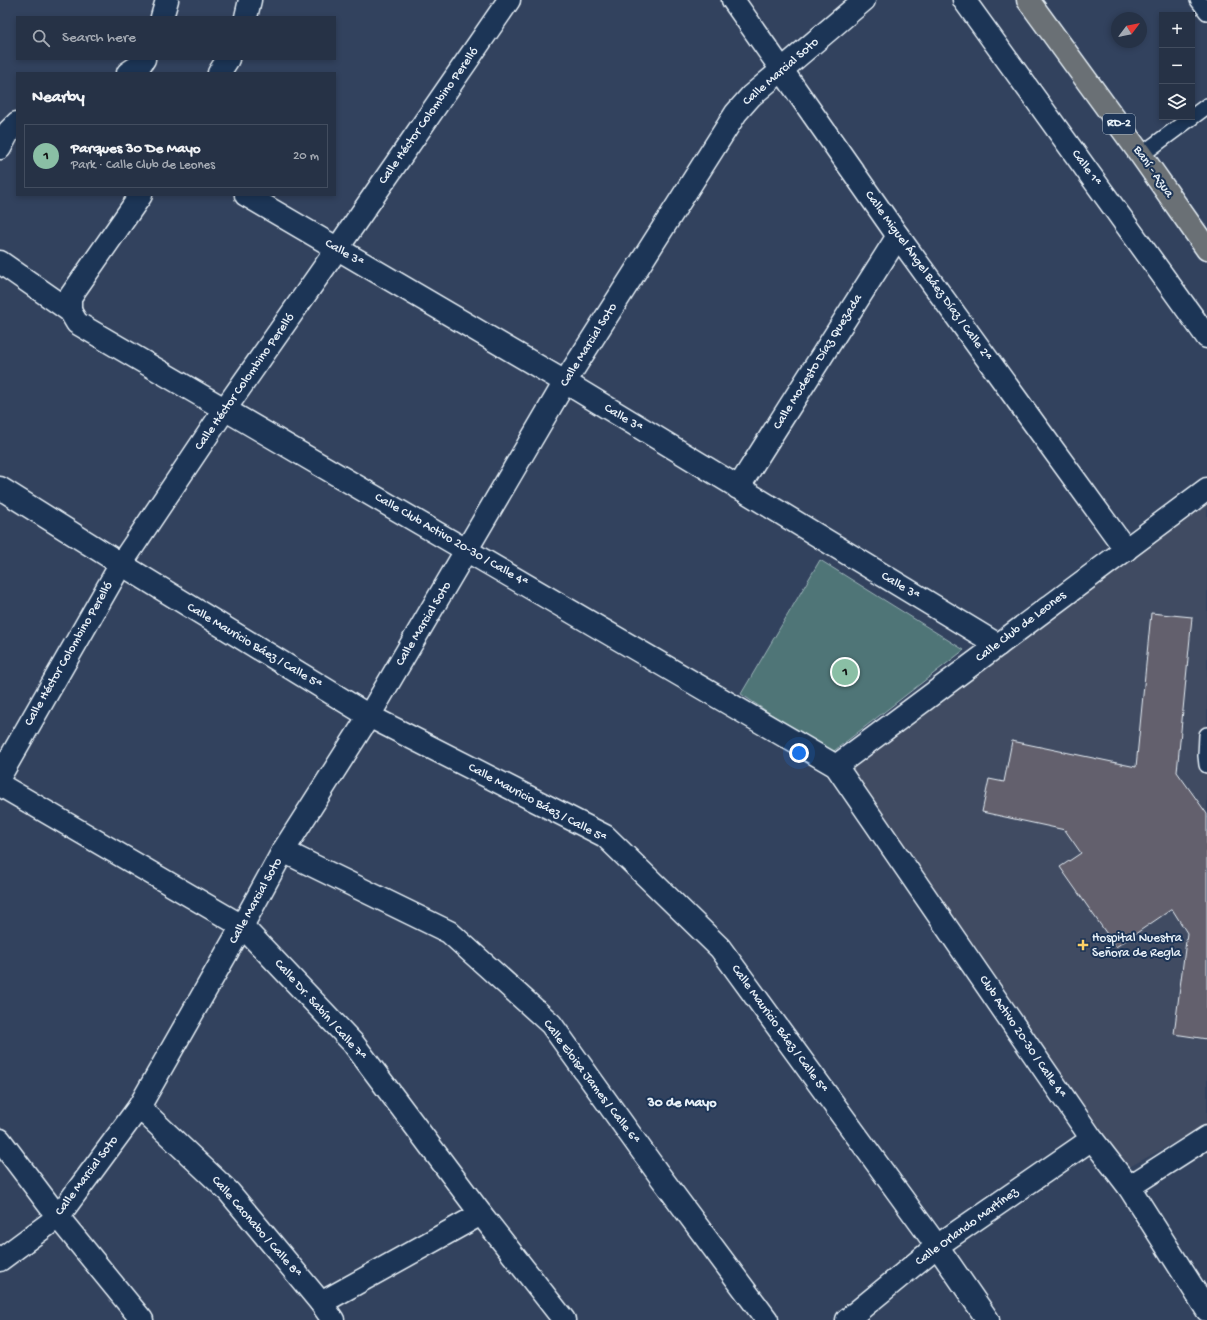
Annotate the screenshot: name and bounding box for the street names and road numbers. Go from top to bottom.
street label: Calle Marcial Soto [740,35,822,109]
street label: Calle Héctor Colombino Perelló [376,44,482,187]
road number: RD-2 [1103,114,1135,134]
street label: Baní - Azua [1129,142,1177,201]
street label: Calle 1ª [1068,147,1104,189]
street label: Calle Miguel Ángel Báez Díaz / Calle 2ª [861,188,996,364]
street label: Calle 3ª [322,236,366,270]
street label: Calle Modesto Díaz Quezada [770,291,866,432]
street label: Calle Marcial Soto [557,300,621,390]
street label: Calle Héctor Colombino Perelló [192,310,298,453]
street label: Calle 3ª [601,401,645,436]
street label: Calle Club Activo 20-30 / Calle 4ª [372,490,531,590]
street label: Calle 3ª [878,569,922,604]
street label: Calle Héctor Colombino Perelló [21,579,117,729]
street label: Calle Marcial Soto [393,579,455,669]
street label: Calle Club de Leones [973,587,1070,666]
street label: Calle Mauricio Báez / Calle 5ª [184,600,324,692]
street label: Calle Mauricio Báez / Calle 5ª [465,760,609,846]
street label: Calle Marcial Soto [226,855,286,947]
street label: Calle Dr. Sabín / Calle 7ª [271,957,370,1064]
street label: Calle Mauricio Báez / Calle 5ª [728,962,831,1096]
street label: Club Activo 20-30 / Calle 4ª [975,973,1069,1101]
street label: Calle Eloisa James / Calle 6ª [539,1017,643,1147]
street label: Calle Marcial Soto [52,1133,122,1219]
street label: Calle Caonabo / Calle 8ª [208,1173,304,1281]
street label: Calle Orlando Martínez [913,1184,1022,1269]

